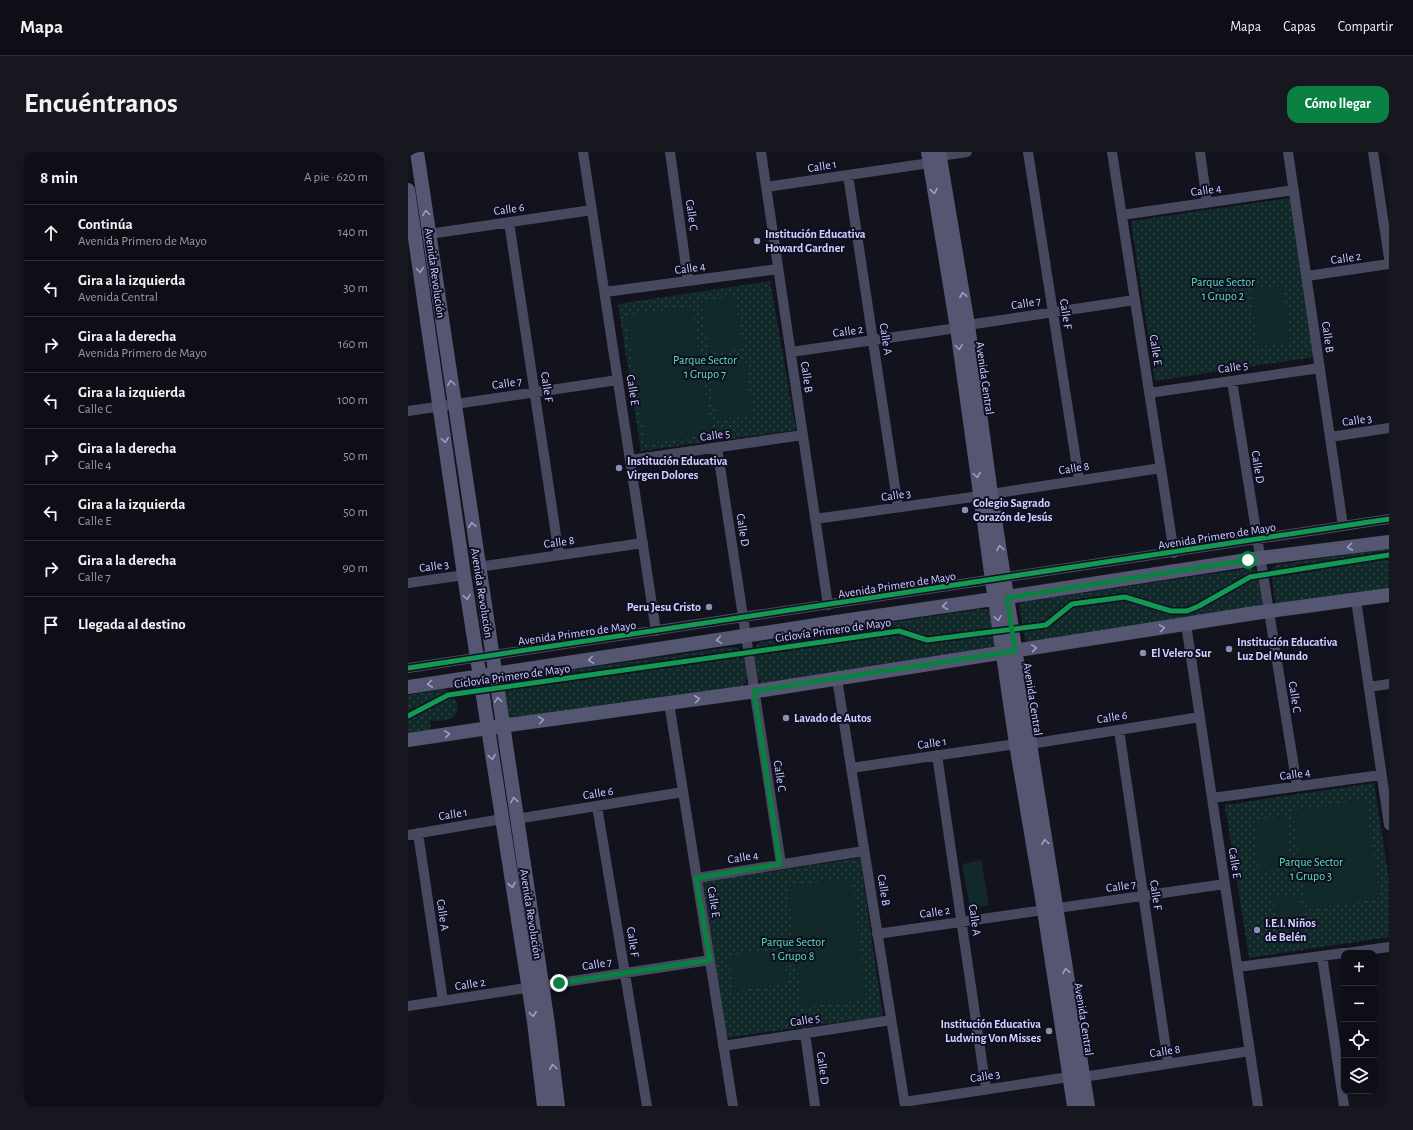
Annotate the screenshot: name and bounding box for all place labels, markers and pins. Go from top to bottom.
place label: Institución Educativa Howard Gardner [765,228,866,254]
marker: Institución Educativa Howard Gardner [752,236,762,246]
place label: Institución Educativa Virgen Dolores [627,455,728,481]
marker: Institución Educativa Virgen Dolores [614,463,624,473]
place label: Colegio Sagrado Corazón de Jesús [973,497,1053,523]
marker: Colegio Sagrado Corazón de Jesús [960,505,970,515]
place label: Peru Jesu Cristo [627,601,701,613]
marker: Peru Jesu Cristo [704,602,714,612]
place label: Institución Educativa Luz Del Mundo [1237,636,1338,662]
marker: Institución Educativa Luz Del Mundo [1224,644,1234,654]
place label: El Velero Sur [1151,647,1212,659]
marker: El Velero Sur [1138,648,1148,658]
place label: Lavado de Autos [794,712,872,724]
marker: Lavado de Autos [781,713,791,723]
place label: I.E.I. Niños de Belén [1265,917,1316,943]
marker: I.E.I. Niños de Belén [1252,925,1262,935]
place label: Institución Educativa Ludwing Von Misses [940,1018,1041,1044]
marker: Institución Educativa Ludwing Von Misses [1044,1026,1054,1036]

